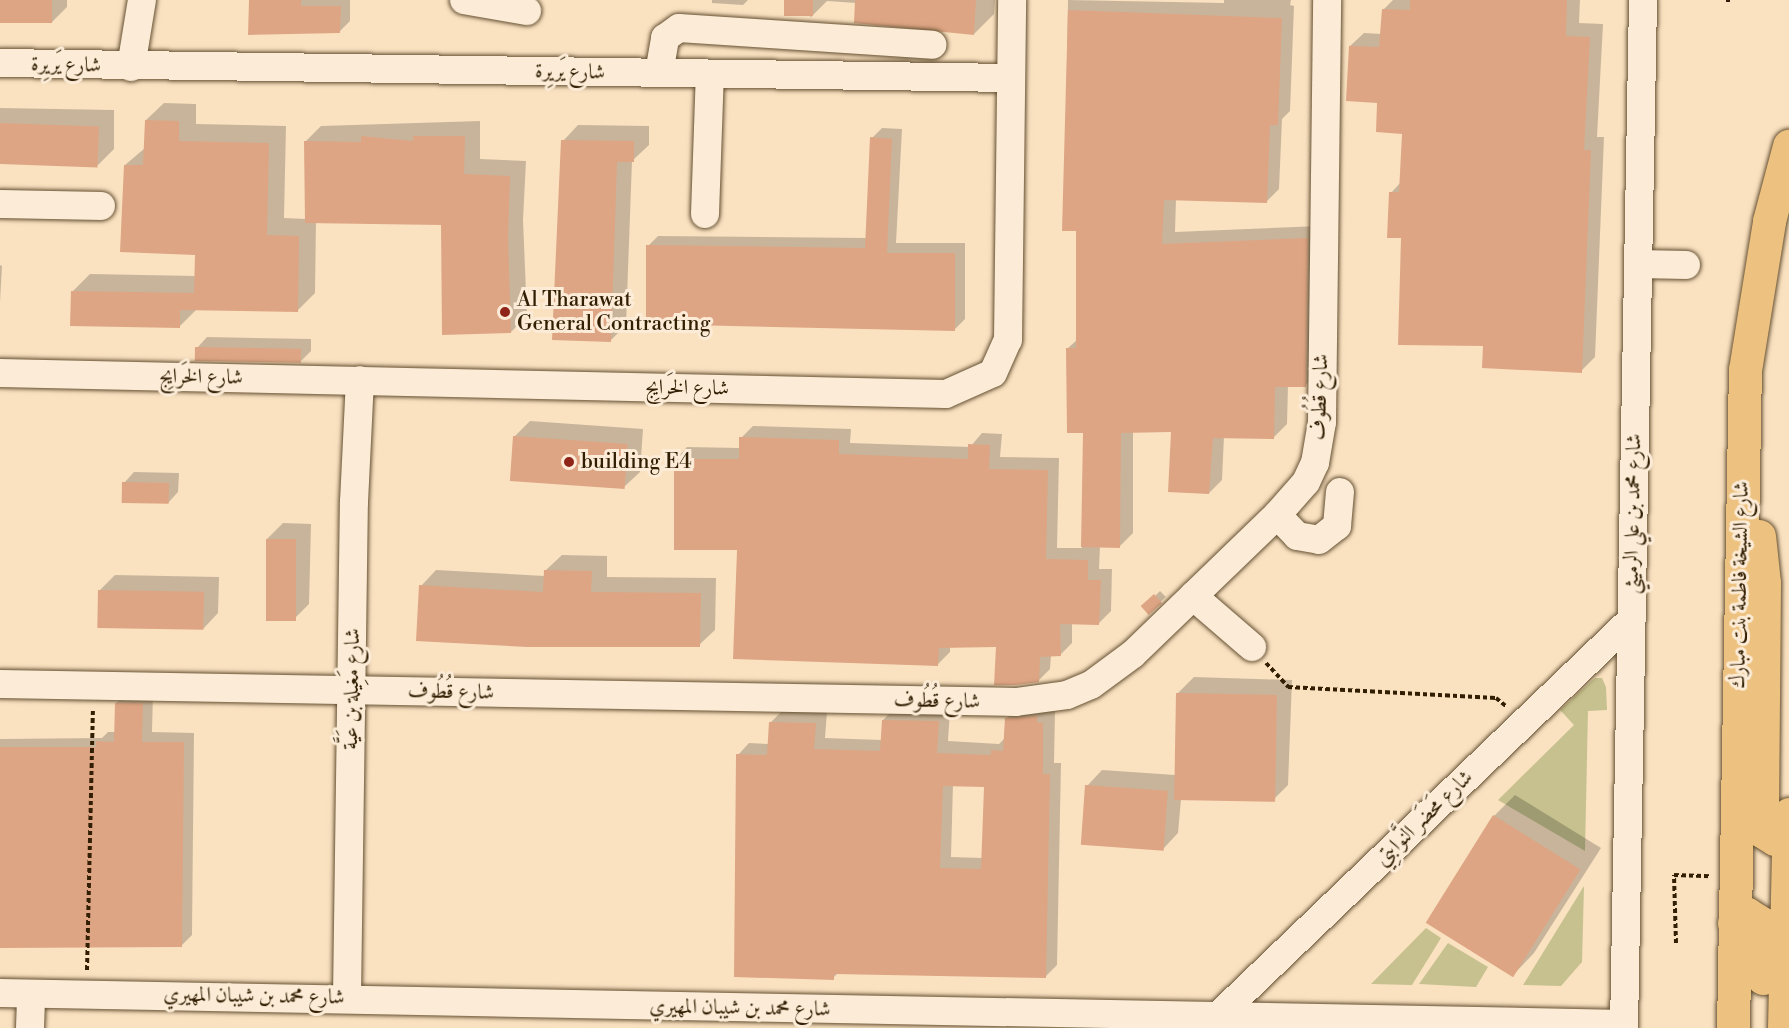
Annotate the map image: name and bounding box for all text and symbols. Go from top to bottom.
street label: شارع يَريِرة [31,52,101,78]
street label: شارع يَريِرة [535,59,605,85]
place label: Al Tharawat General Contracting [517,287,711,337]
marker: Al Tharawat General Contracting [498,305,512,319]
street label: شارع قُطُوف [1306,353,1334,441]
street label: شارع الخَرايِج [159,364,243,390]
street label: شارع الخَرايِج [645,375,729,401]
street label: شارع محمد بن علي الرميثي [1619,433,1647,595]
place label: building E4 [581,449,692,475]
marker: building E4 [562,455,576,469]
street label: شارع الشيخة فاطمة بنت مبارك [1726,481,1754,689]
street label: شارع مَغِيلة بن عَيَّة [338,628,366,750]
street label: شارع قُطُوف [408,679,494,705]
street label: شارع قُطُوف [894,688,980,714]
street label: شارع مَحضَر النَّوابتِي [1370,765,1478,871]
street label: شارع محمد بن شيبان المهيري [163,982,345,1010]
street label: شارع محمد بن شيبان المهيري [649,994,831,1022]

